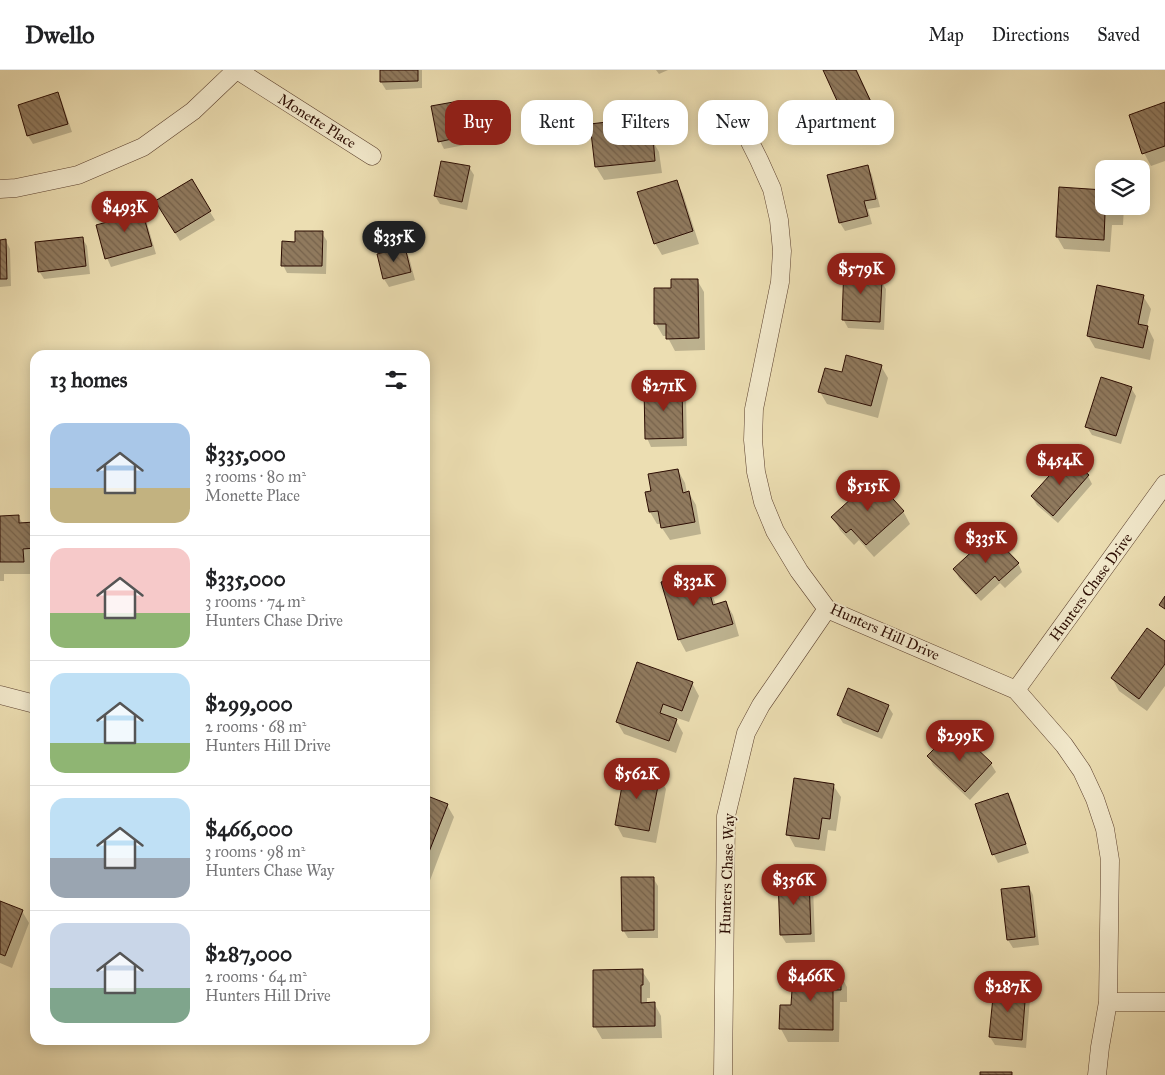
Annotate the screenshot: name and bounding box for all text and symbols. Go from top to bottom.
text: Dwello [25,20,95,50]
text: Map [928,24,964,46]
text: Directions [992,24,1069,46]
text: Saved [1097,24,1140,46]
street label: Monette Place [275,90,359,152]
chip: Buy [445,100,511,145]
chip: Rent [521,100,593,145]
chip: Filters [603,100,688,145]
chip: New [698,100,768,145]
chip: Apartment [778,100,894,145]
map controls [1095,160,1150,215]
button: layers [1095,160,1150,215]
pin: $493K [90,190,160,233]
text: $493K [103,197,147,216]
pin: $335K [359,220,429,263]
text: $335K [373,227,415,246]
pin: $579K [826,252,896,295]
text: $579K [838,259,884,278]
icon: filters [382,366,410,394]
text: 13 homes [50,367,127,393]
pin: $271K [629,370,699,412]
text: $271K [642,376,686,395]
text: $335,000 [205,441,286,467]
icon: home [90,443,150,503]
pin: $454K [1025,444,1095,486]
text: $454K [1037,450,1083,469]
text: 3 rooms · 80 m² [205,467,306,486]
pin: $515K [833,470,903,512]
text: $515K [847,476,889,495]
text: Monette Place [205,486,300,505]
pin: $335K [951,522,1021,564]
text: $335K [965,528,1007,547]
street label: Hunters Chase Drive [1046,529,1136,645]
pin: $332K [659,564,729,607]
text: $335,000 [205,566,286,592]
icon: home [90,568,150,628]
text: $332K [673,571,715,590]
text: 3 rooms · 74 m² [205,592,305,611]
street label: Hunters Hill Drive [827,600,943,664]
text: Hunters Chase Drive [205,611,343,630]
text: $299,000 [205,691,293,717]
icon: home [90,693,150,753]
text: 2 rooms · 68 m² [205,717,306,736]
pin: $299K [925,720,995,762]
text: $299K [937,726,983,745]
text: Hunters Hill Drive [205,736,331,755]
pin: $562K [602,758,672,800]
text: $562K [615,764,659,783]
street label: Hunters Chase Way [716,812,738,935]
text: $466,000 [205,816,293,842]
icon: home [90,818,150,878]
text: 3 rooms · 98 m² [205,842,305,861]
text: Hunters Chase Way [205,861,334,880]
pin: $356K [759,864,829,906]
text: $356K [773,870,816,889]
text: $287,000 [205,941,292,967]
icon: home [90,943,150,1003]
pin: $466K [776,960,846,1002]
text: $466K [788,966,834,985]
text: 2 rooms · 64 m² [205,967,307,986]
pin: $287K [973,970,1043,1013]
text: $287K [985,977,1031,996]
text: Hunters Hill Drive [205,986,331,1005]

